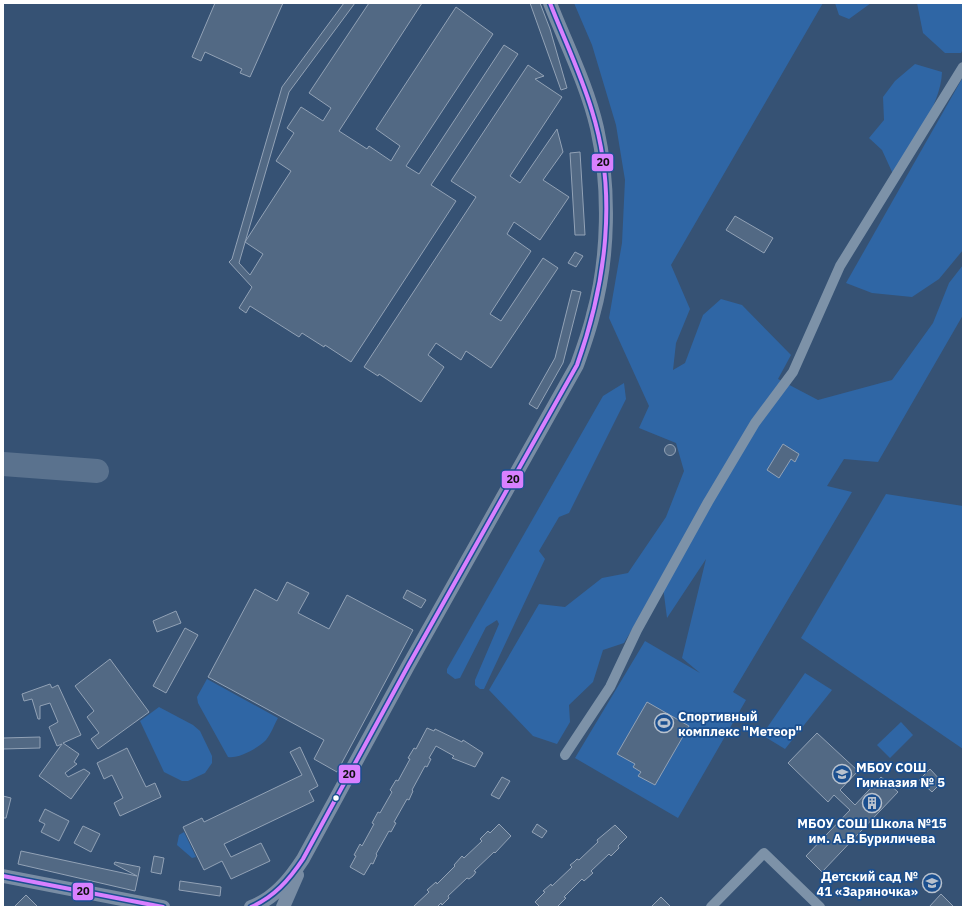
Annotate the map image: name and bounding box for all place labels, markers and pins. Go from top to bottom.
place label: Спортивный комплекс "Метеор" [678,708,802,740]
sports icon: Спортивный комплекс "Метеор" [653,712,675,734]
place label: МБОУ СОШ Гимназия № 5 [856,759,945,791]
school or university icon: МБОУ СОШ Гимназия № 5 [831,763,853,785]
building icon: МБОУ СОШ Школа №15 им. А.В.Буриличева [861,792,883,814]
unlabelled marker [331,793,341,803]
place label: МБОУ СОШ Школа №15 им. А.В.Буриличева [797,815,947,847]
place label: Детский сад № 41 «Заряночка» [816,868,918,900]
school or university icon: Детский сад № 41 «Заряночка» [921,872,943,894]

